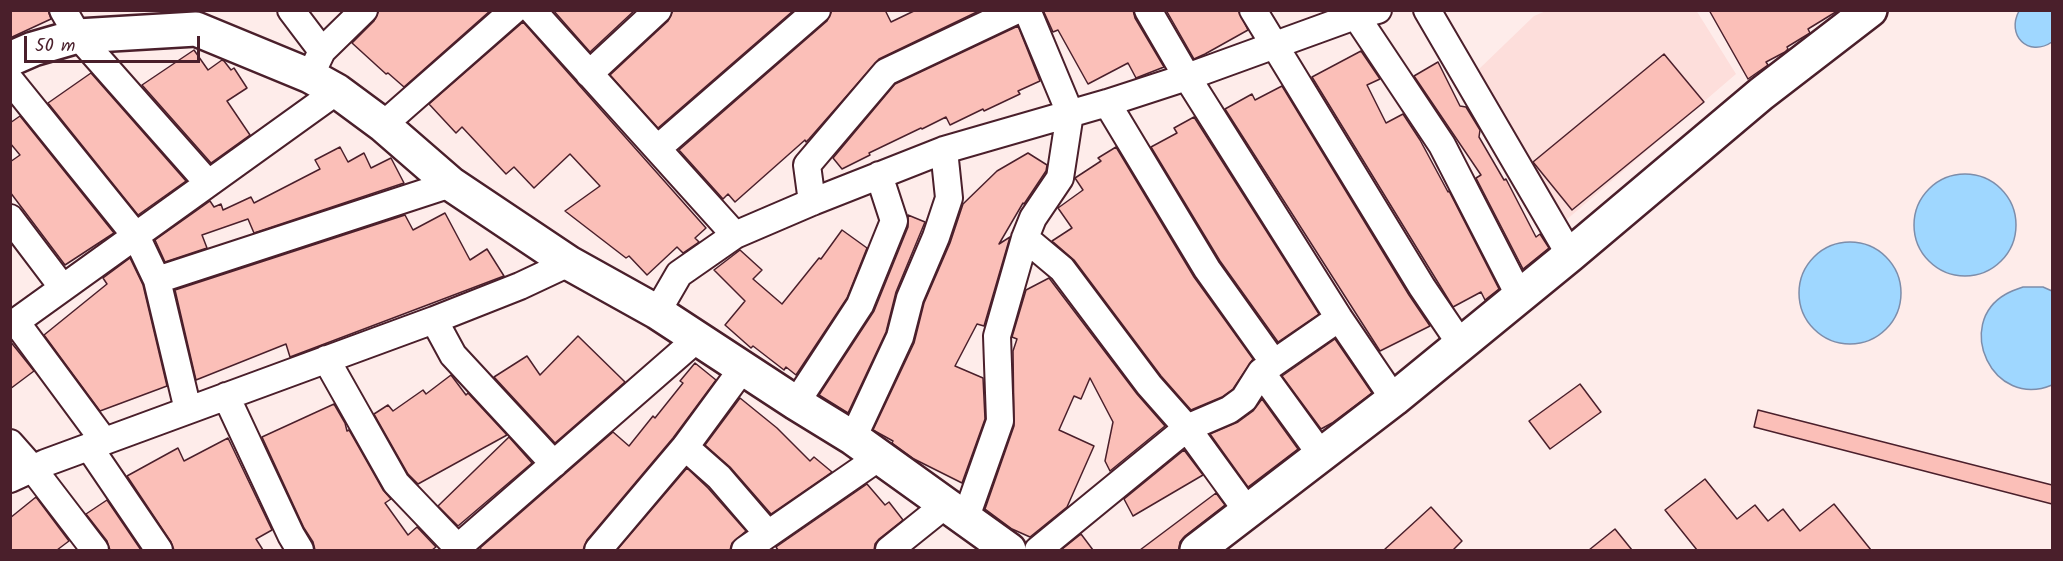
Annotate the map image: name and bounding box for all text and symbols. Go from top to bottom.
scale bar [27,24,202,62]
text: 50 m [35,32,75,61]

